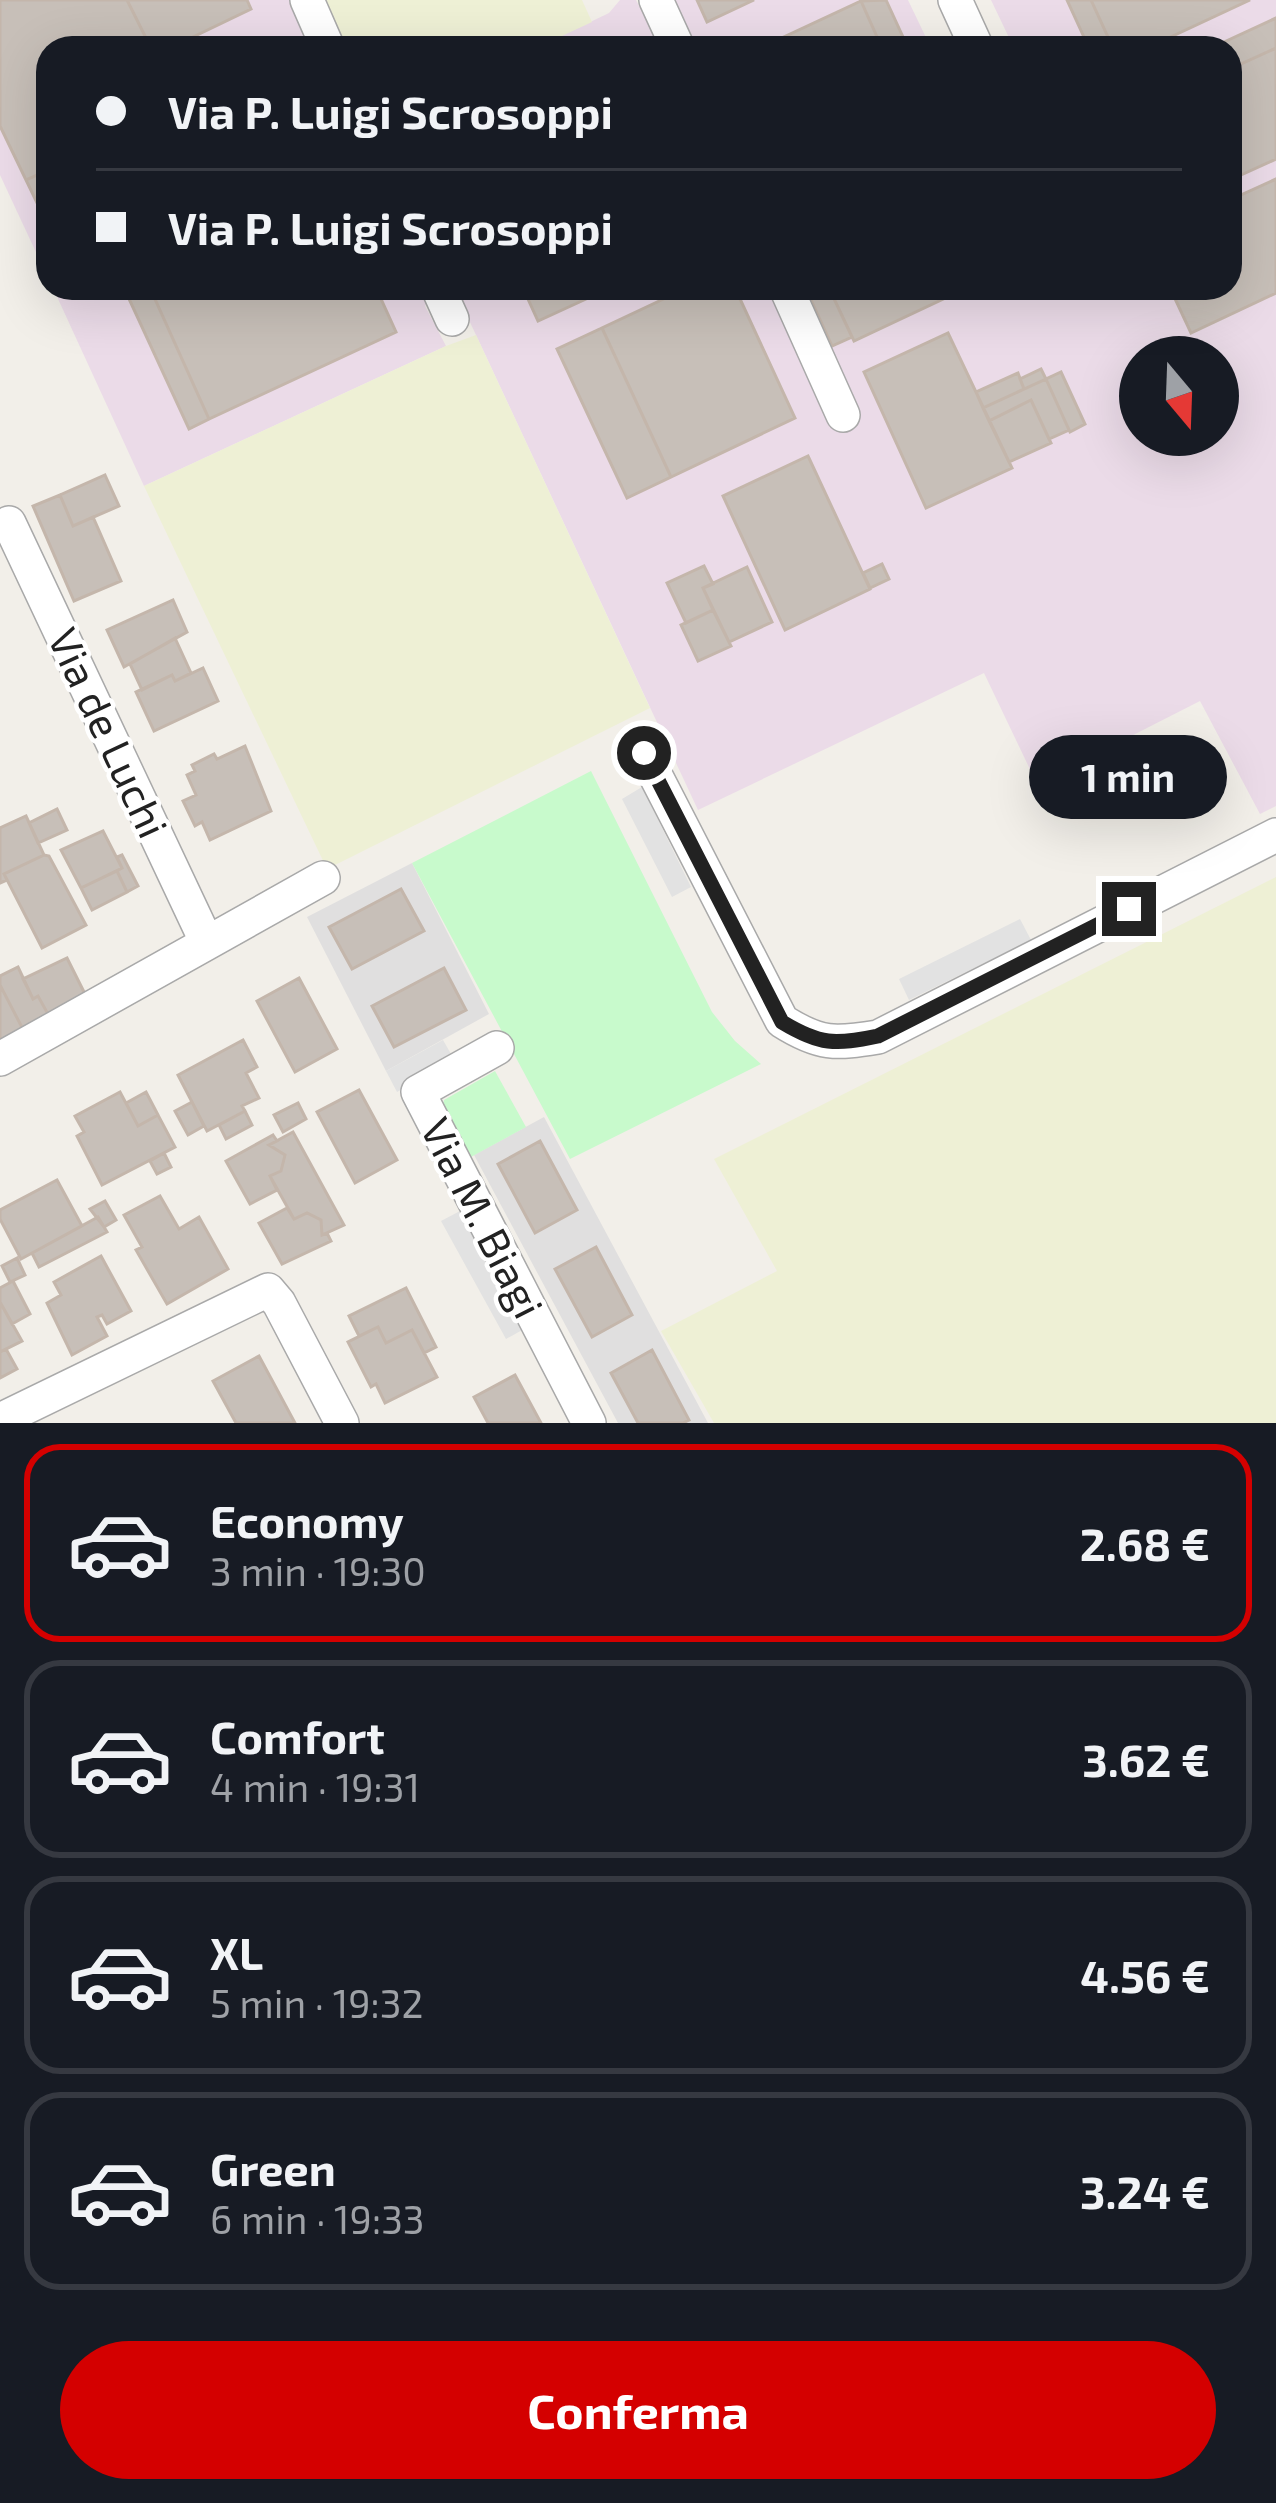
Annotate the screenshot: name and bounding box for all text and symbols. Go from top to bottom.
text: Via P. Luigi Scrosoppi [168,84,613,138]
text: Via P. Luigi Scrosoppi [168,200,613,254]
north arrow [1119,336,1239,456]
map controls [1119,336,1239,456]
street label: Via de Luchi [40,619,180,845]
route start [617,726,671,780]
callout: 1 min [1030,735,1228,819]
text: 1 min [1081,753,1175,800]
route end [1102,882,1156,936]
street label: Via M. Biagi [412,1109,555,1325]
icon: car [66,1489,174,1597]
text: Economy [210,1493,404,1547]
text: 2.68 € [1080,1516,1210,1570]
text: 3 min · 19:30 [210,1547,426,1594]
icon: car [66,1705,174,1813]
text: Comfort [210,1709,385,1763]
text: 3.62 € [1082,1732,1210,1786]
text: 4 min · 19:31 [210,1763,420,1810]
icon: car [66,1921,174,2029]
text: XL [210,1925,263,1979]
text: 4.56 € [1080,1948,1210,2002]
text: 5 min · 19:32 [210,1979,423,2026]
icon: car [66,2137,174,2245]
text: Green [210,2141,336,2195]
text: 3.24 € [1080,2164,1210,2218]
text: 6 min · 19:33 [210,2195,425,2242]
button: Conferma [60,2341,1216,2479]

